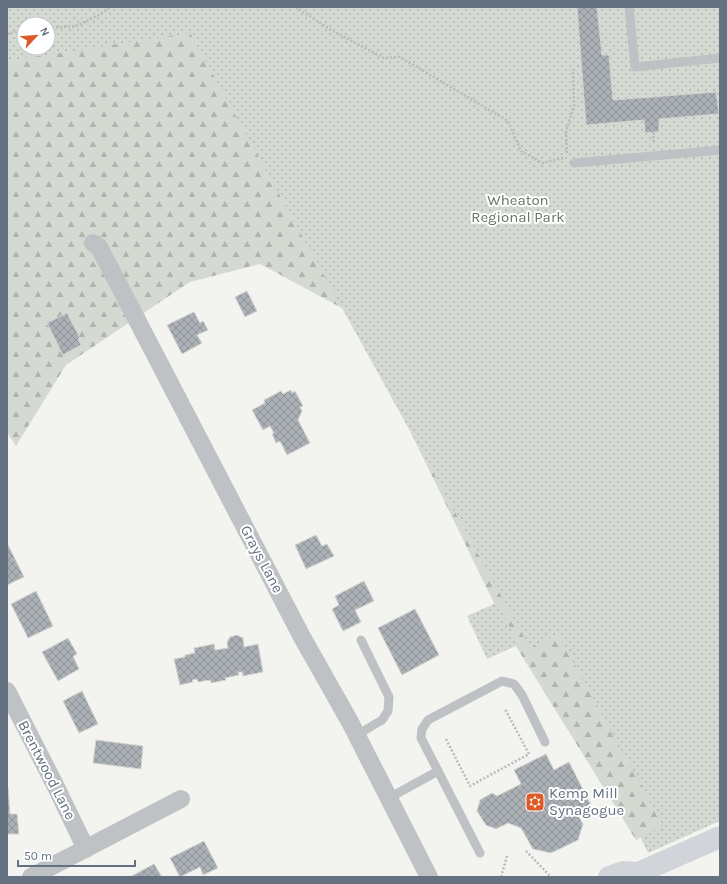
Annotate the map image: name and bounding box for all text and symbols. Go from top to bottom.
north arrow [16,16,56,56]
text: N [37,25,52,38]
park label: Wheaton Regional Park [471,191,565,226]
street label: Grays Lane [237,522,287,596]
street label: Brentwood Lane [14,717,80,823]
place label: Kemp Mill Synagogue [549,784,624,819]
synagogue icon: Kemp Mill Synagogue [524,791,546,813]
scale bar [18,842,135,868]
text: 50 m [24,849,52,863]

